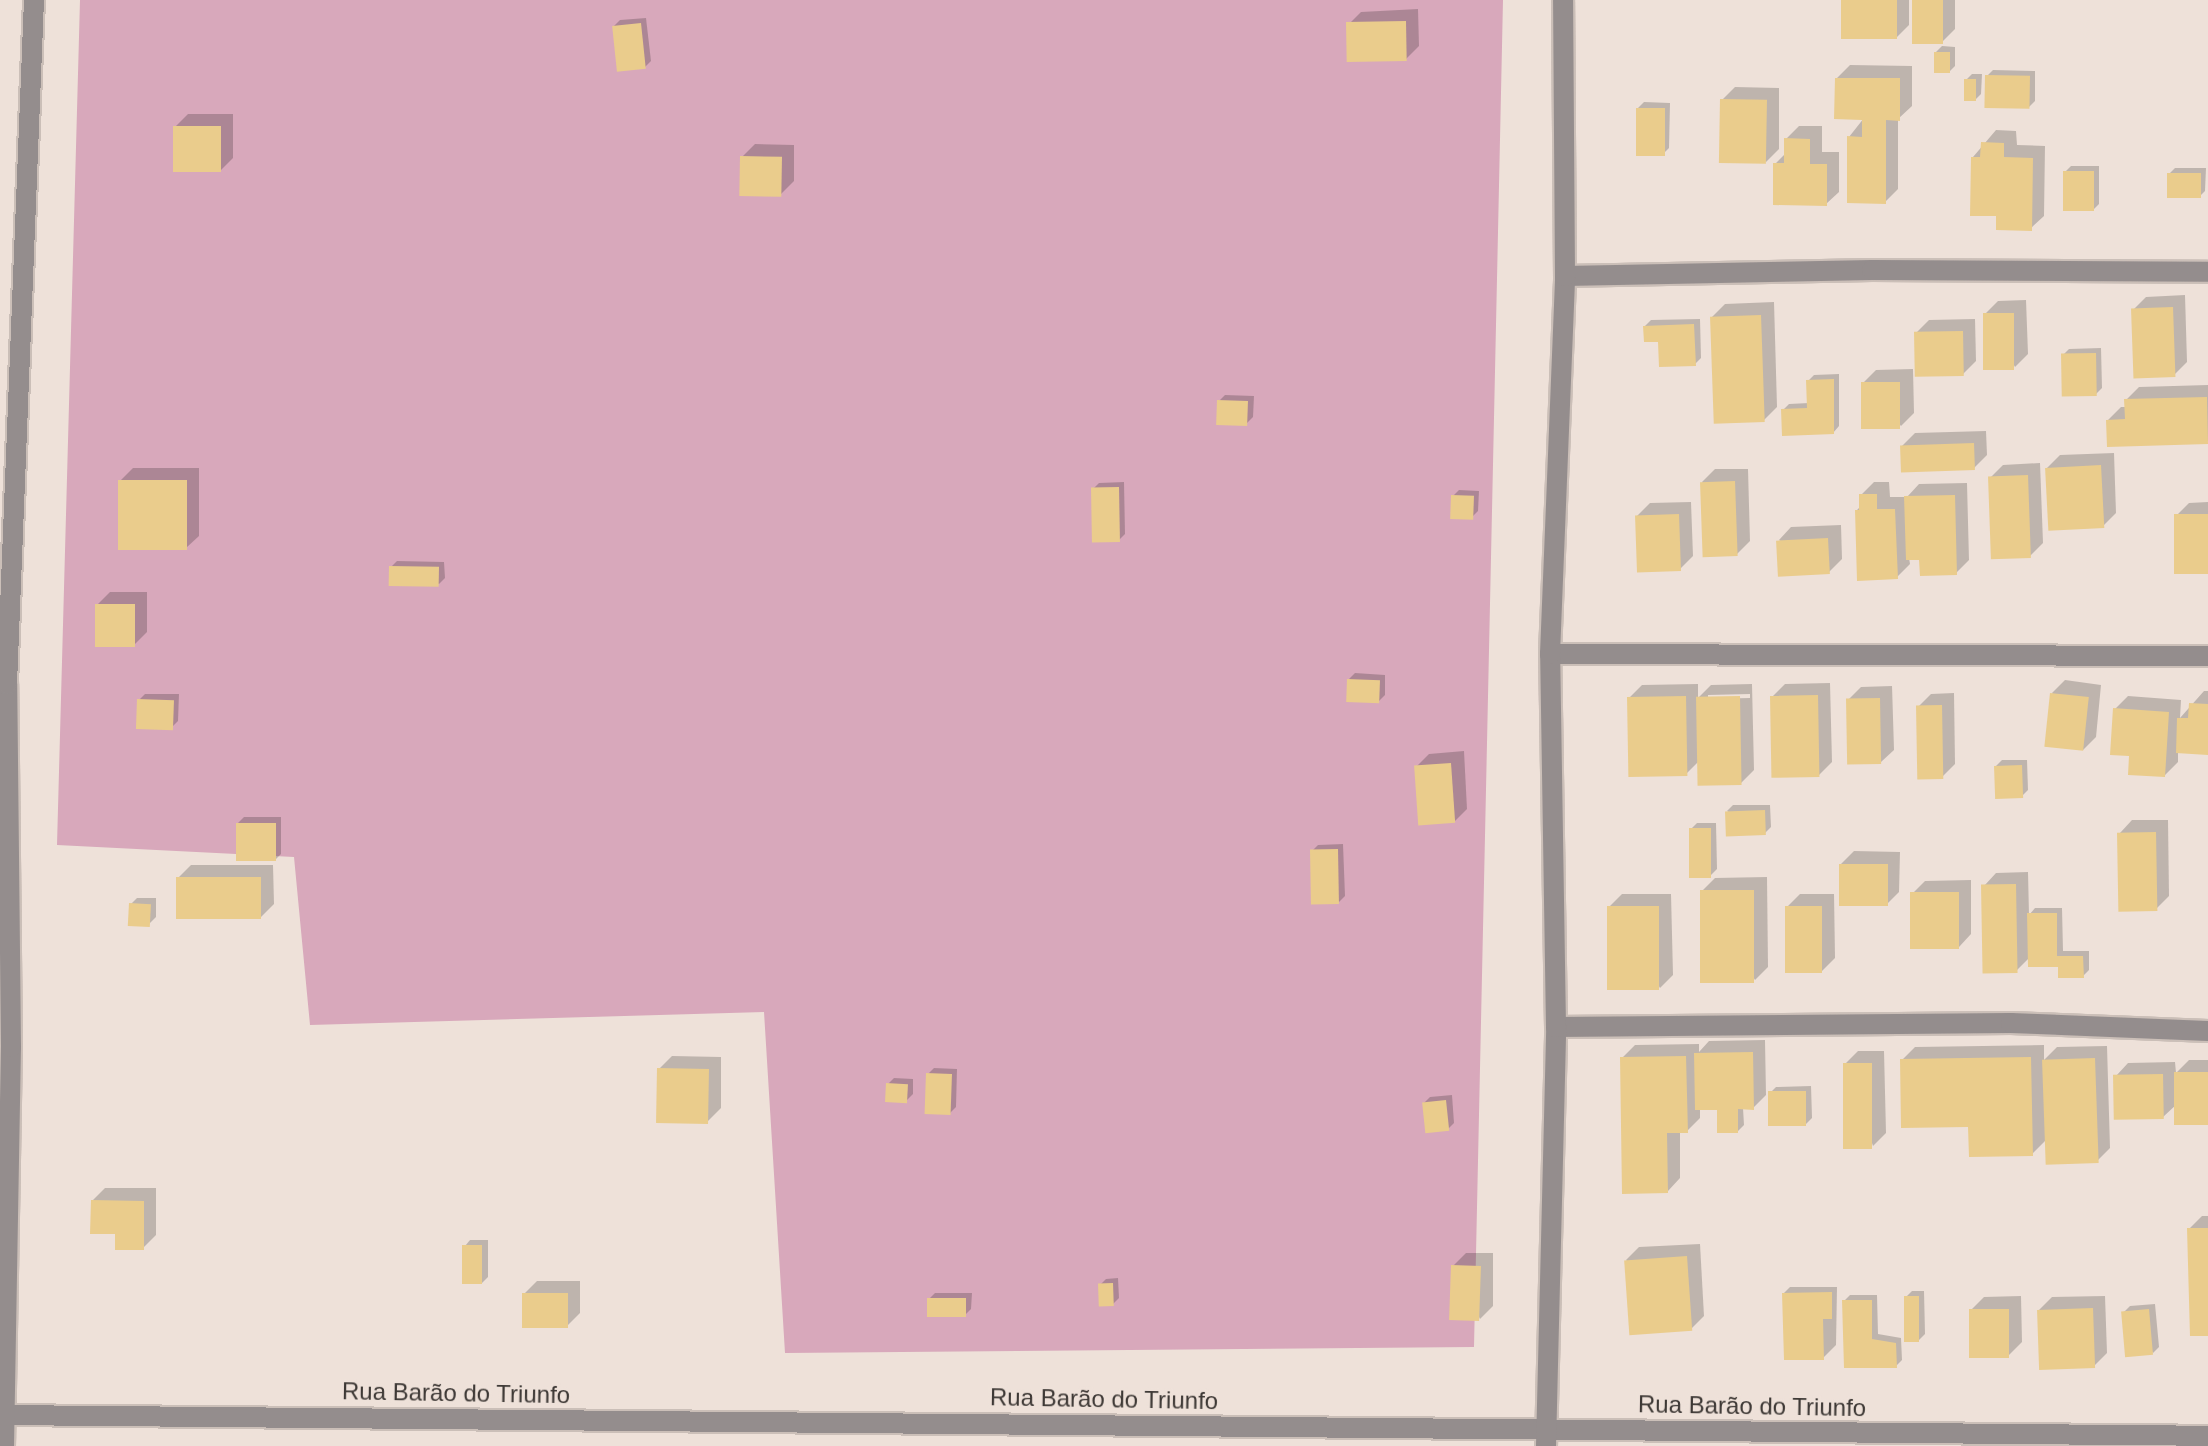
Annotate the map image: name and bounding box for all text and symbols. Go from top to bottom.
street label: Rua Barão do Triunfo [341,1377,571,1409]
street label: Rua Barão do Triunfo [989,1383,1219,1415]
street label: Rua Barão do Triunfo [1637,1390,1867,1422]

